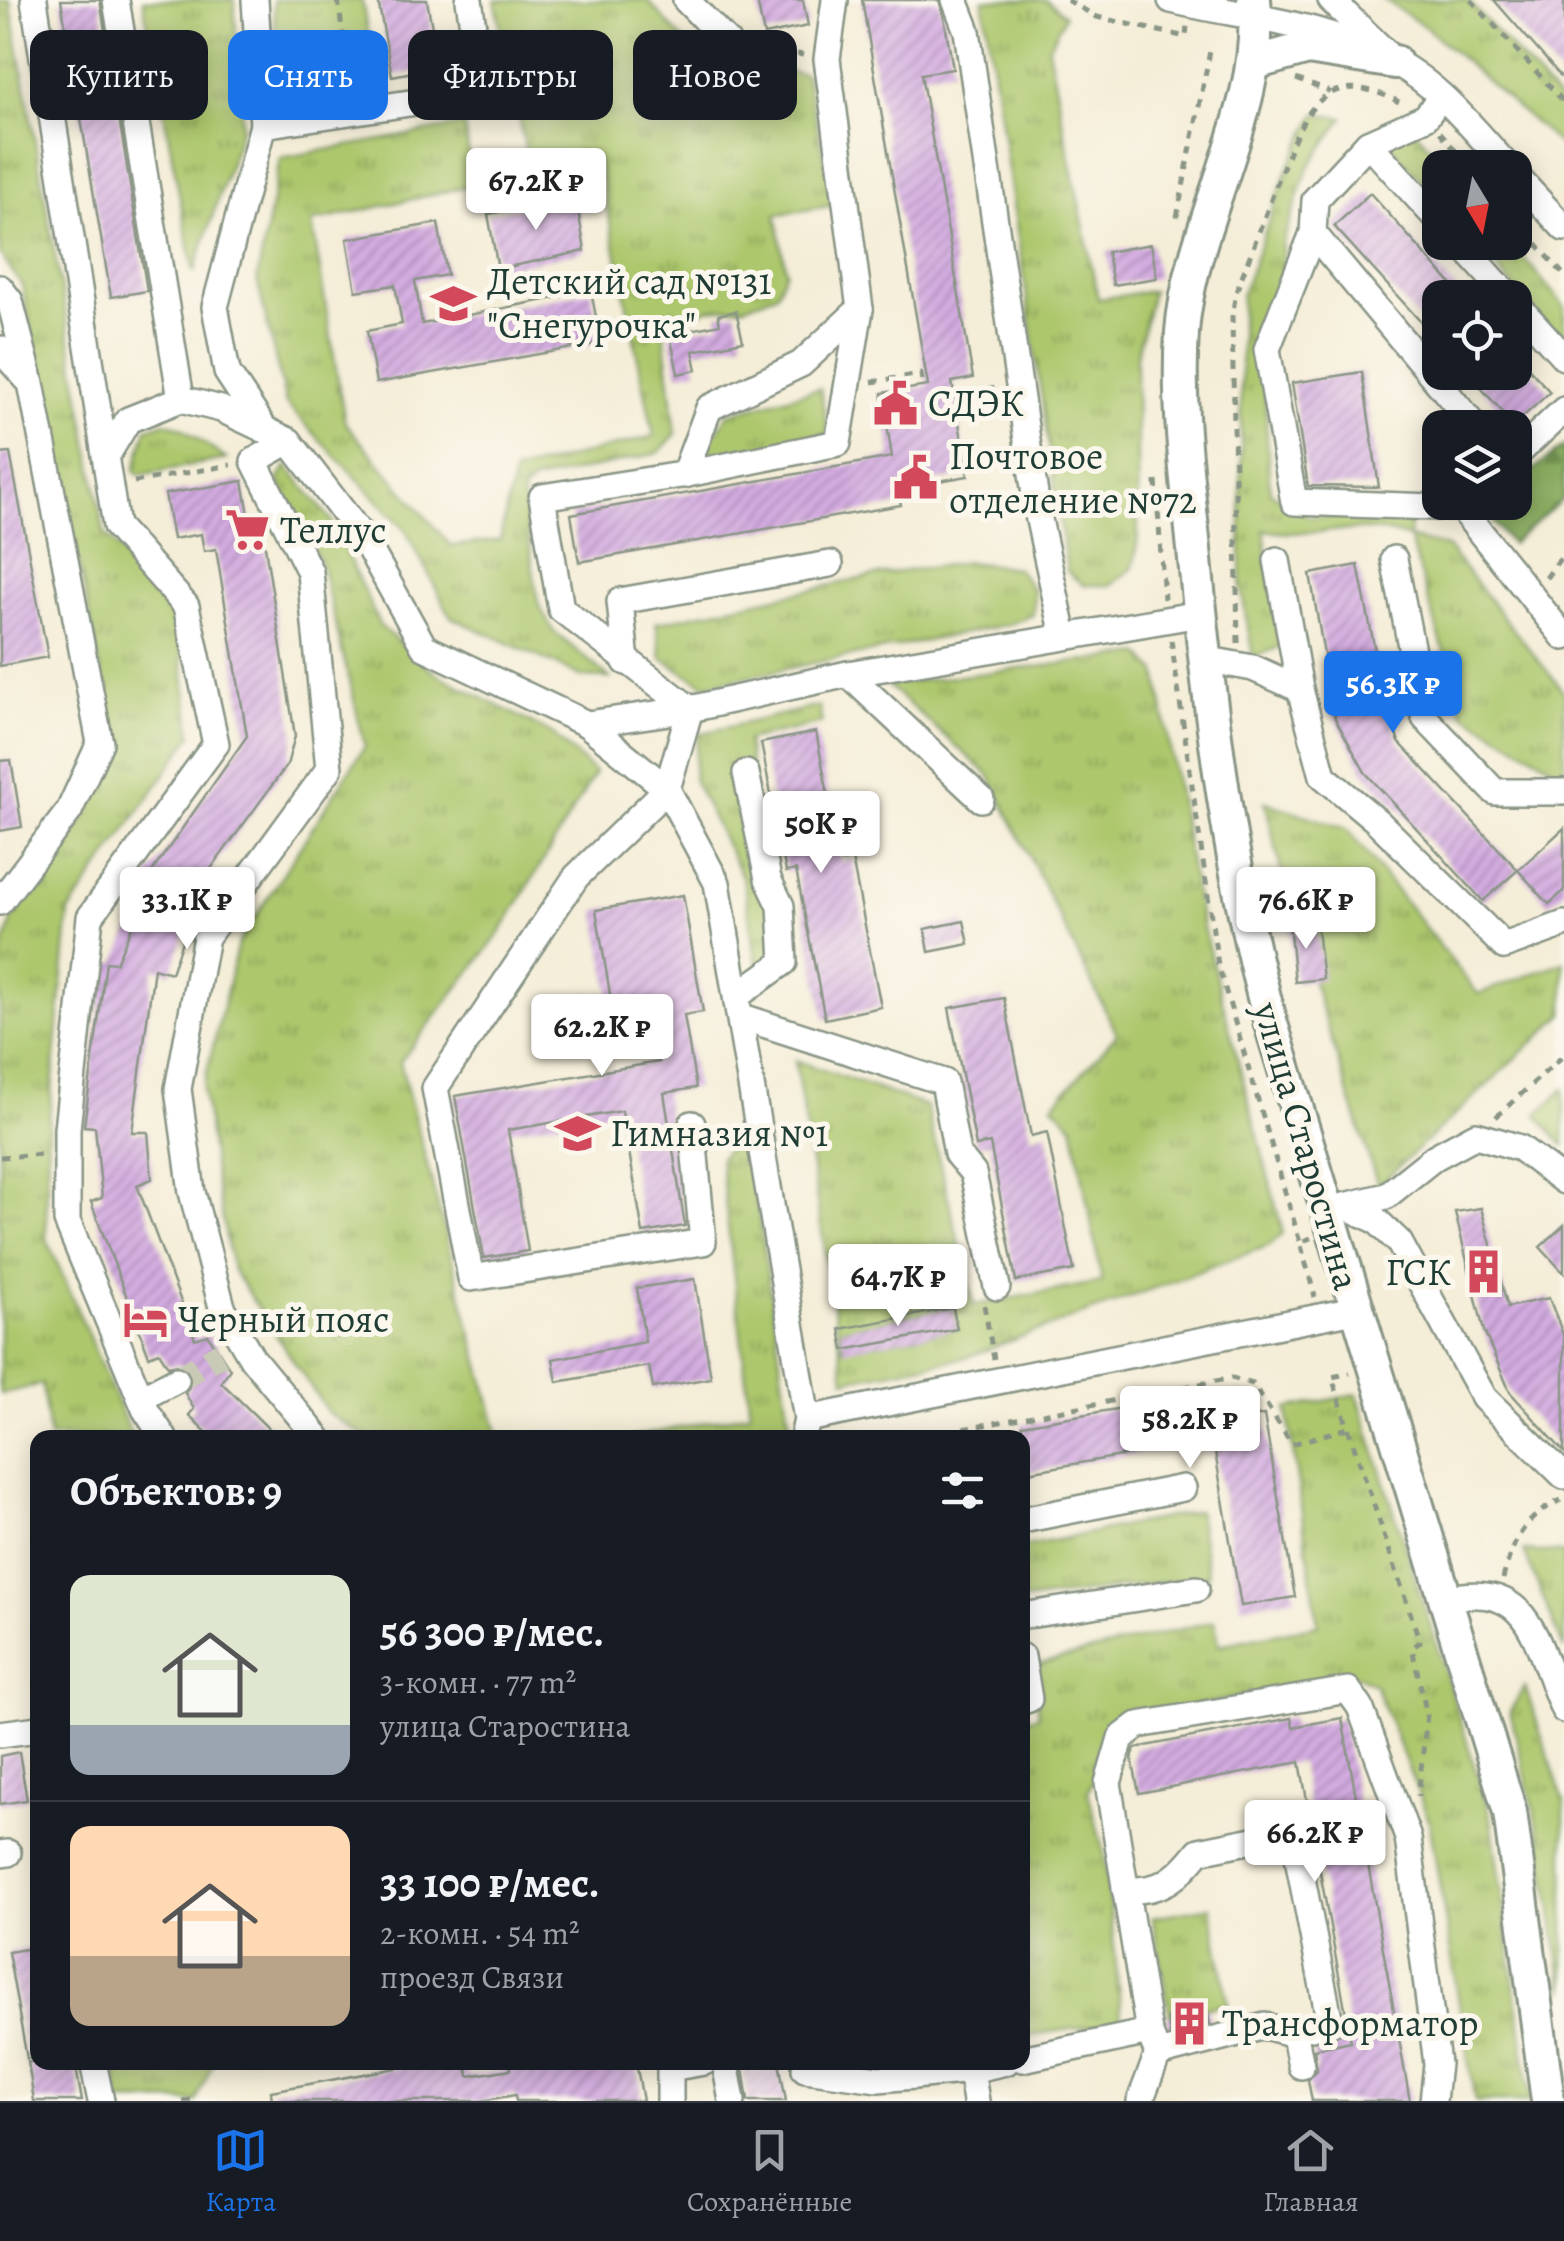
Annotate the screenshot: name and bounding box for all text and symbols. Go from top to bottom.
chip: Купить [30,30,208,120]
chip: Снять [228,30,388,120]
chip: Фильтры [408,30,613,120]
chip: Новое [633,30,797,120]
pin: 67.2K ₽ [444,148,628,233]
north arrow [1422,150,1532,260]
map controls [1422,150,1532,520]
text: 67.2K ₽ [488,158,584,202]
place label: Детский сад №131 "Снегурочка" [487,255,771,351]
school or university icon: Детский сад №131 "Снегурочка" [430,279,478,327]
button: locate [1422,280,1532,390]
place label: СДЭК [928,377,1024,429]
public building icon: СДЭК [871,379,919,427]
button: layers [1422,410,1532,520]
place label: Почтовое отделение №72 [949,430,1197,526]
public building icon: Почтовое отделение №72 [892,454,940,502]
place label: Теллус [280,504,387,556]
supermarket icon: Теллус [223,506,271,554]
pin: 56.3K ₽ [1301,651,1485,736]
text: 56.3K ₽ [1346,661,1440,705]
pin: 50K ₽ [751,791,891,876]
text: 50K ₽ [785,801,857,845]
pin: 33.1K ₽ [95,867,279,952]
pin: 76.6K ₽ [1214,867,1398,952]
text: 33.1K ₽ [142,877,232,921]
text: 76.6K ₽ [1258,877,1354,921]
pin: 62.2K ₽ [510,994,694,1079]
street label: улица Старостина [1241,995,1373,1296]
text: 62.2K ₽ [553,1004,651,1048]
place label: Гимназия №1 [610,1107,828,1159]
school or university icon: Гимназия №1 [553,1109,601,1157]
pin: 64.7K ₽ [806,1244,990,1329]
place label: ГСК [1385,1246,1451,1298]
building icon: ГСК [1460,1248,1508,1296]
text: 64.7K ₽ [850,1254,946,1298]
place label: Черный пояс [178,1293,389,1345]
hotel icon: Черный пояс [121,1295,169,1343]
pin: 58.2K ₽ [1098,1386,1282,1471]
text: 58.2K ₽ [1142,1396,1238,1440]
text: Объектов: 9 [70,1462,282,1519]
icon: filters [935,1463,990,1518]
text: 56 300 ₽/мес. [380,1603,604,1660]
icon: home [150,1615,270,1735]
text: 3-комн. · 77 m² [380,1660,576,1704]
text: улица Старостина [380,1704,630,1748]
pin: 66.2K ₽ [1223,1800,1407,1885]
text: 66.2K ₽ [1267,1810,1364,1854]
text: 33 100 ₽/мес. [380,1854,600,1911]
icon: home [150,1866,270,1986]
text: 2-комн. · 54 m² [380,1911,579,1955]
text: проезд Связи [380,1955,564,1999]
place label: Трансформатор [1222,1997,1479,2049]
building icon: Трансформатор [1165,1999,1213,2047]
tab: Карта [206,2123,276,2221]
tab: Сохранённые [687,2123,852,2221]
tab: Главная [1263,2123,1358,2221]

